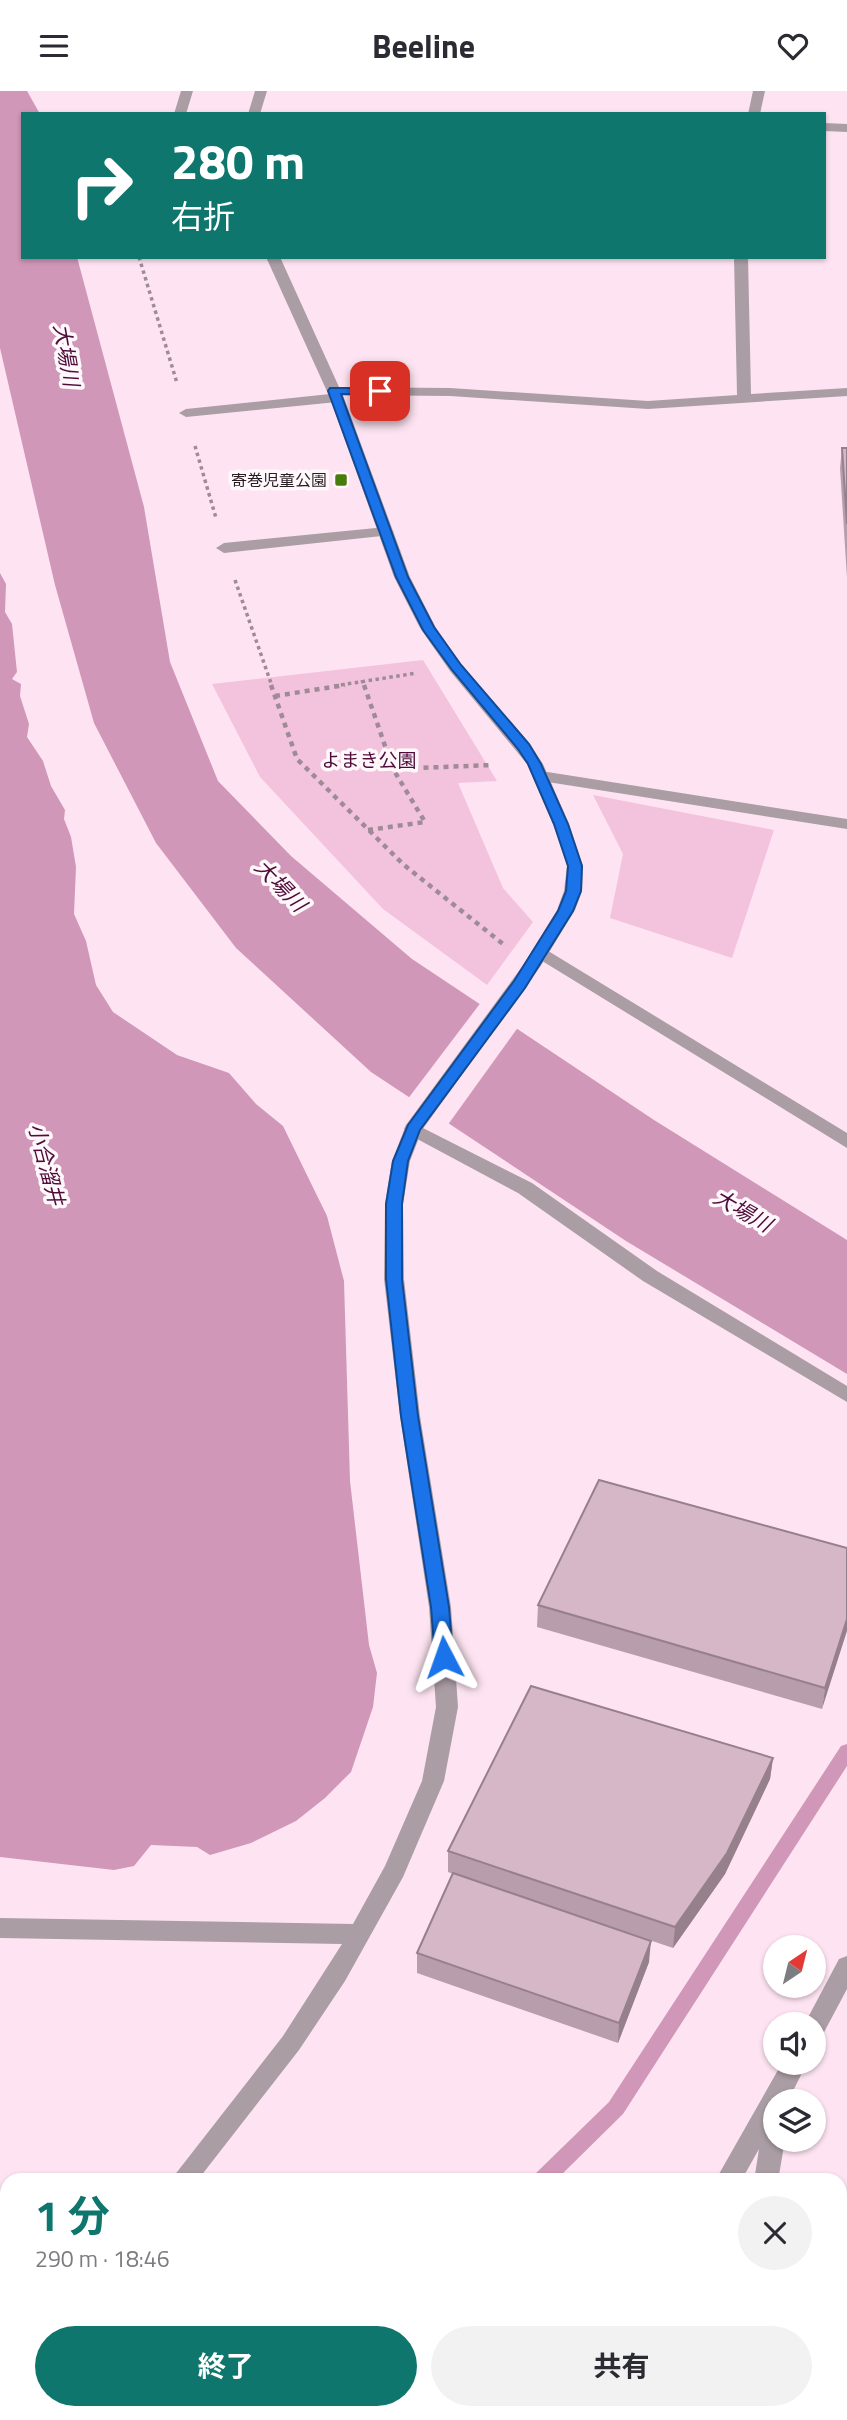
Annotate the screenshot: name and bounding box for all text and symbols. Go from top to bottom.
text: Beeline [372,22,475,70]
icon: menu [35,27,73,65]
icon: heart [774,27,812,65]
text: 280 m [171,123,305,198]
icon: right [56,140,147,231]
text: 右折 [171,192,235,240]
water label: 大場川 [46,321,89,391]
pin [350,361,410,421]
icon: arrive [361,372,399,410]
place label: 寄巻児童公園 [231,468,327,492]
marker: 寄巻児童公園 [333,472,349,488]
park label: よまき公園 [321,745,417,774]
water label: 大場川 [248,851,316,920]
water label: 小合溜井 [21,1119,74,1211]
water label: 大場川 [708,1180,780,1241]
position arrow [407,1620,481,1694]
north arrow [763,1935,826,1999]
map controls [763,1935,826,2152]
button: sound [763,2012,826,2075]
button: layers [763,2089,826,2152]
text: 1 分 [35,2183,110,2247]
button: close [738,2196,812,2270]
text: 290 m · 18:46 [35,2241,170,2276]
button: 終了 [35,2326,417,2406]
button: 共有 [431,2326,812,2406]

